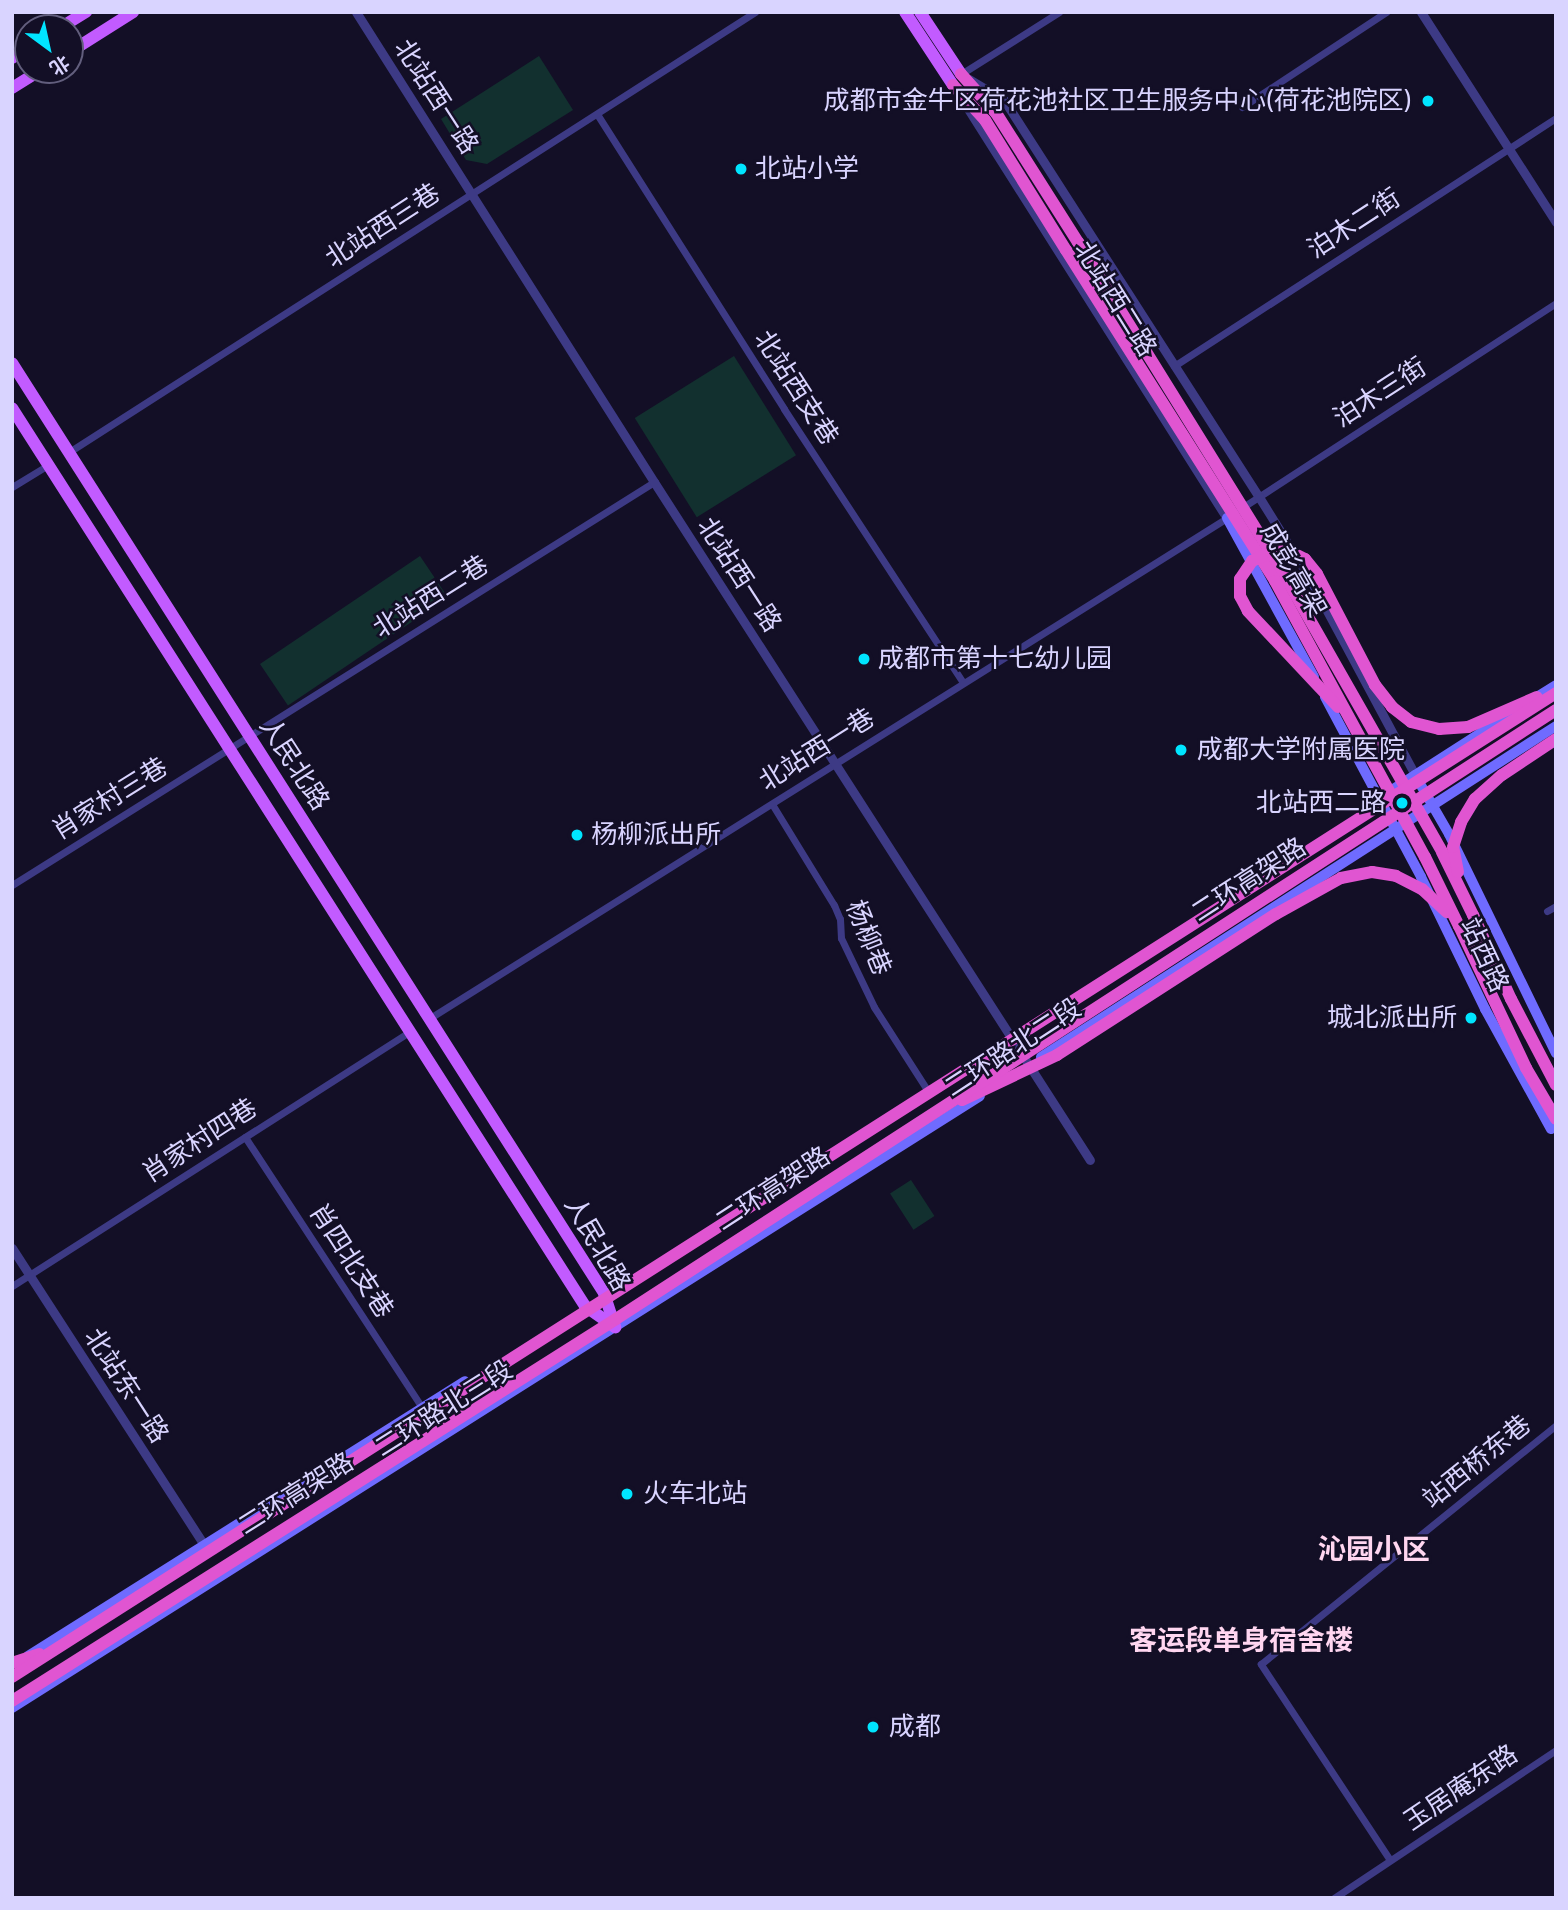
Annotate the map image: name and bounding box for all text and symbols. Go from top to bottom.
north arrow [14,14,84,84]
street label: 北站西一路 [388,34,484,160]
text: 北 [45,51,74,80]
place label: 成都市金牛区荷花池社区卫生服务中心(荷花池院区) [824,85,1412,117]
marker: 成都市金牛区荷花池社区卫生服务中心(荷花池院区) [1418,91,1438,111]
place label: 北站小学 [755,153,859,185]
marker: 北站小学 [733,161,749,177]
street label: 北站西三巷 [320,178,446,274]
street label: 泊木二街 [1302,183,1406,265]
street label: 北站西二路 [1067,236,1163,362]
street label: 北站西支巷 [748,325,844,451]
street label: 泊木三街 [1328,352,1432,434]
street label: 北站西一路 [691,512,787,638]
street label: 成彭高架 [1253,517,1333,623]
street label: 北站西二巷 [368,549,494,645]
place label: 成都市第十七幼儿园 [878,643,1112,675]
marker: 成都市第十七幼儿园 [856,651,872,667]
street label: 北站西一巷 [754,702,880,798]
street label: 人民北路 [253,712,335,816]
place label: 成都大学附属医院 [1197,734,1405,766]
marker: 成都大学附属医院 [1171,740,1191,760]
street label: 肖家村三巷 [47,751,173,847]
place label: 北站西二路 [1256,787,1386,819]
marker: 北站西二路 [1392,793,1412,813]
place label: 杨柳派出所 [591,819,721,851]
marker: 杨柳派出所 [569,827,585,843]
street label: 二环高架路 [1186,832,1312,928]
street label: 杨柳巷 [839,896,897,980]
street label: 站西路 [1453,913,1515,997]
street label: 二环路北二段 [939,992,1087,1104]
place label: 城北派出所 [1327,1002,1457,1034]
marker: 城北派出所 [1463,1010,1479,1026]
street label: 肖家村四巷 [137,1093,263,1189]
street label: 二环高架路 [710,1141,836,1237]
street label: 人民北路 [557,1191,637,1297]
street label: 肖四北支巷 [303,1198,399,1324]
street label: 北站东一路 [78,1323,174,1449]
street label: 二环路北三段 [370,1354,518,1464]
street label: 站西桥东巷 [1417,1409,1537,1515]
street label: 二环高架路 [233,1446,359,1542]
place label: 火车北站 [643,1478,747,1510]
marker: 火车北站 [617,1484,637,1504]
district label: 沁园小区 [1318,1532,1430,1566]
district label: 客运段单身宿舍楼 [1129,1623,1353,1657]
place label: 成都 [889,1711,941,1743]
marker: 成都 [863,1717,883,1737]
street label: 玉居庵东路 [1398,1739,1524,1837]

